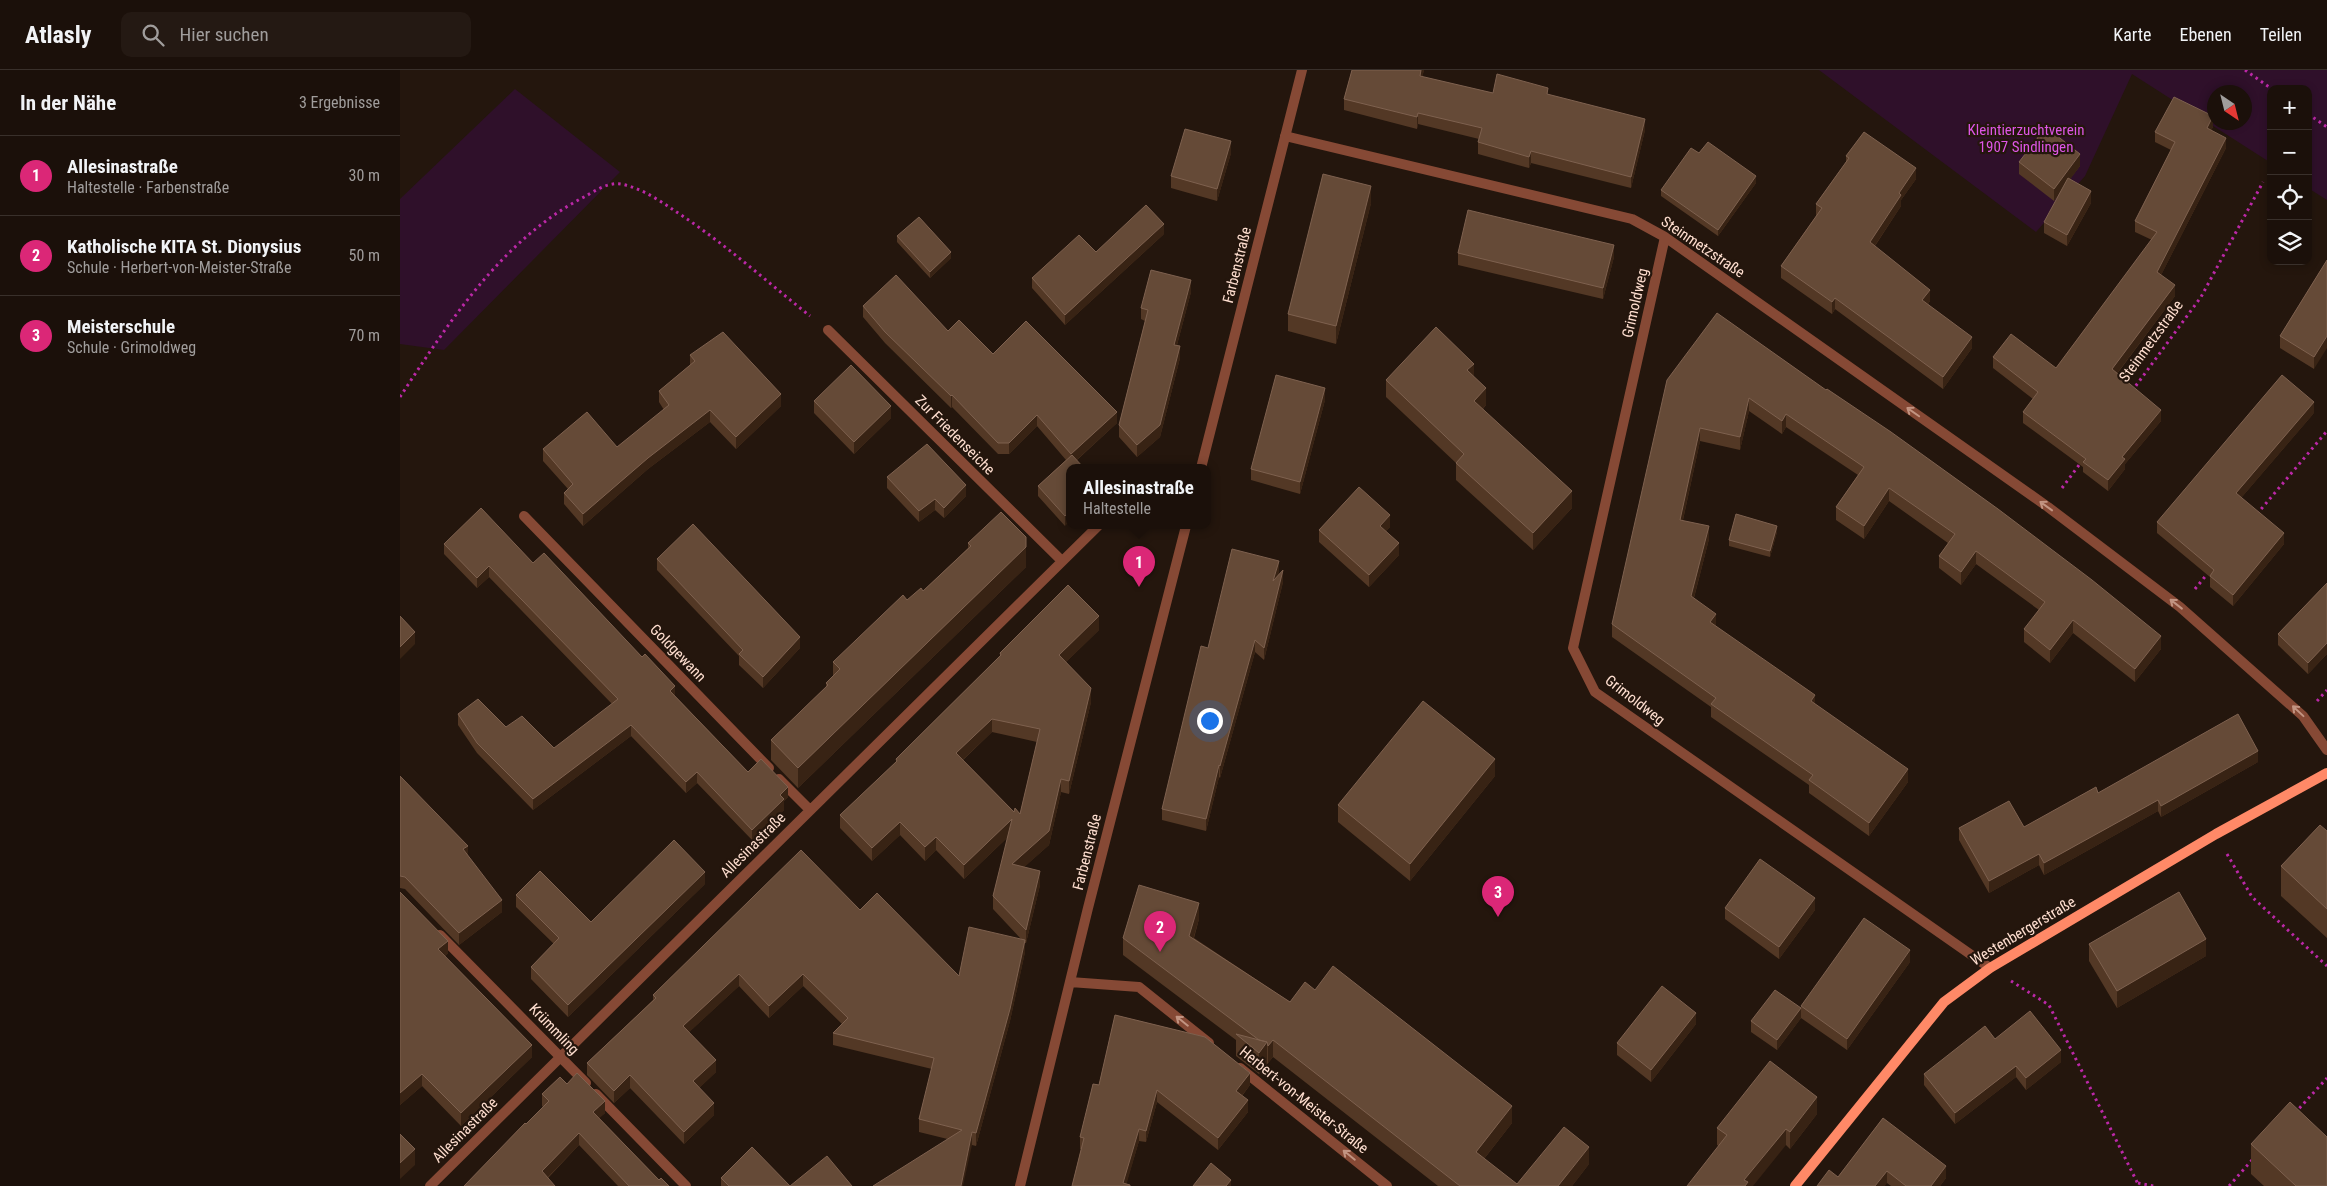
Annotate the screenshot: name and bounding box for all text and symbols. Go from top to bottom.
search box [121,12,471,57]
text: Atlasly [25,21,91,49]
icon: search [139,21,167,49]
text: Hier suchen [179,23,269,46]
text: Karte [2113,24,2152,45]
text: Ebenen [2180,24,2232,45]
text: Teilen [2260,24,2302,45]
north arrow [2207,85,2252,130]
map controls [2267,85,2312,265]
button: + [2267,85,2312,130]
text: In der Nähe [20,91,116,115]
text: 3 Ergebnisse [299,93,380,112]
park label: Kleintierzuchtverein 1907 Sindlingen [1968,121,2084,156]
button: − [2267,130,2312,175]
text: Allesinastraße [67,155,178,178]
text: 1 [32,166,40,185]
text: 30 m [348,166,380,185]
button: locate [2267,175,2312,220]
text: Haltestelle · Farbenstraße [67,178,229,197]
street label: Steinmetzstraße [1658,212,1748,282]
button: layers [2267,220,2312,265]
street label: Farbenstraße [1219,225,1255,305]
text: Katholische KITA St. Dionysius [67,235,301,258]
text: 2 [32,246,40,265]
text: 50 m [348,246,380,265]
text: Schule · Herbert-von-Meister-Straße [67,258,291,277]
street label: Grimoldweg [1618,266,1652,340]
street label: Steinmetzstraße [2115,297,2187,385]
text: Meisterschule [67,315,175,338]
text: 3 [32,326,40,345]
text: 70 m [348,326,380,345]
text: Schule · Grimoldweg [67,338,196,357]
street label: Zur Friedenseiche [911,391,999,479]
one-way arrow [1906,407,1920,417]
popup [1066,464,1211,529]
text: Allesinastraße [1083,476,1194,499]
text: Haltestelle [1083,499,1151,518]
one-way arrow [2039,501,2053,511]
pin: 1 [1123,546,1155,587]
one-way arrow [2169,599,2182,610]
street label: Goldgewann [646,620,710,686]
street label: Grimoldweg [1602,671,1668,729]
one-way arrow [2291,705,2304,717]
your location [1197,708,1223,734]
street label: Allesinastraße [717,809,789,881]
street label: Farbenstraße [1069,812,1105,892]
pin: 3 [1482,876,1514,917]
street label: Westenbergerstraße [1967,893,2079,969]
pin: 2 [1144,911,1176,952]
street label: Krümmling [525,1000,583,1058]
one-way arrow [1175,1015,1188,1026]
street label: Herbert-von-Meister-Straße [1236,1043,1372,1157]
street label: Allesinastraße [429,1094,501,1166]
one-way arrow [1343,1150,1356,1161]

